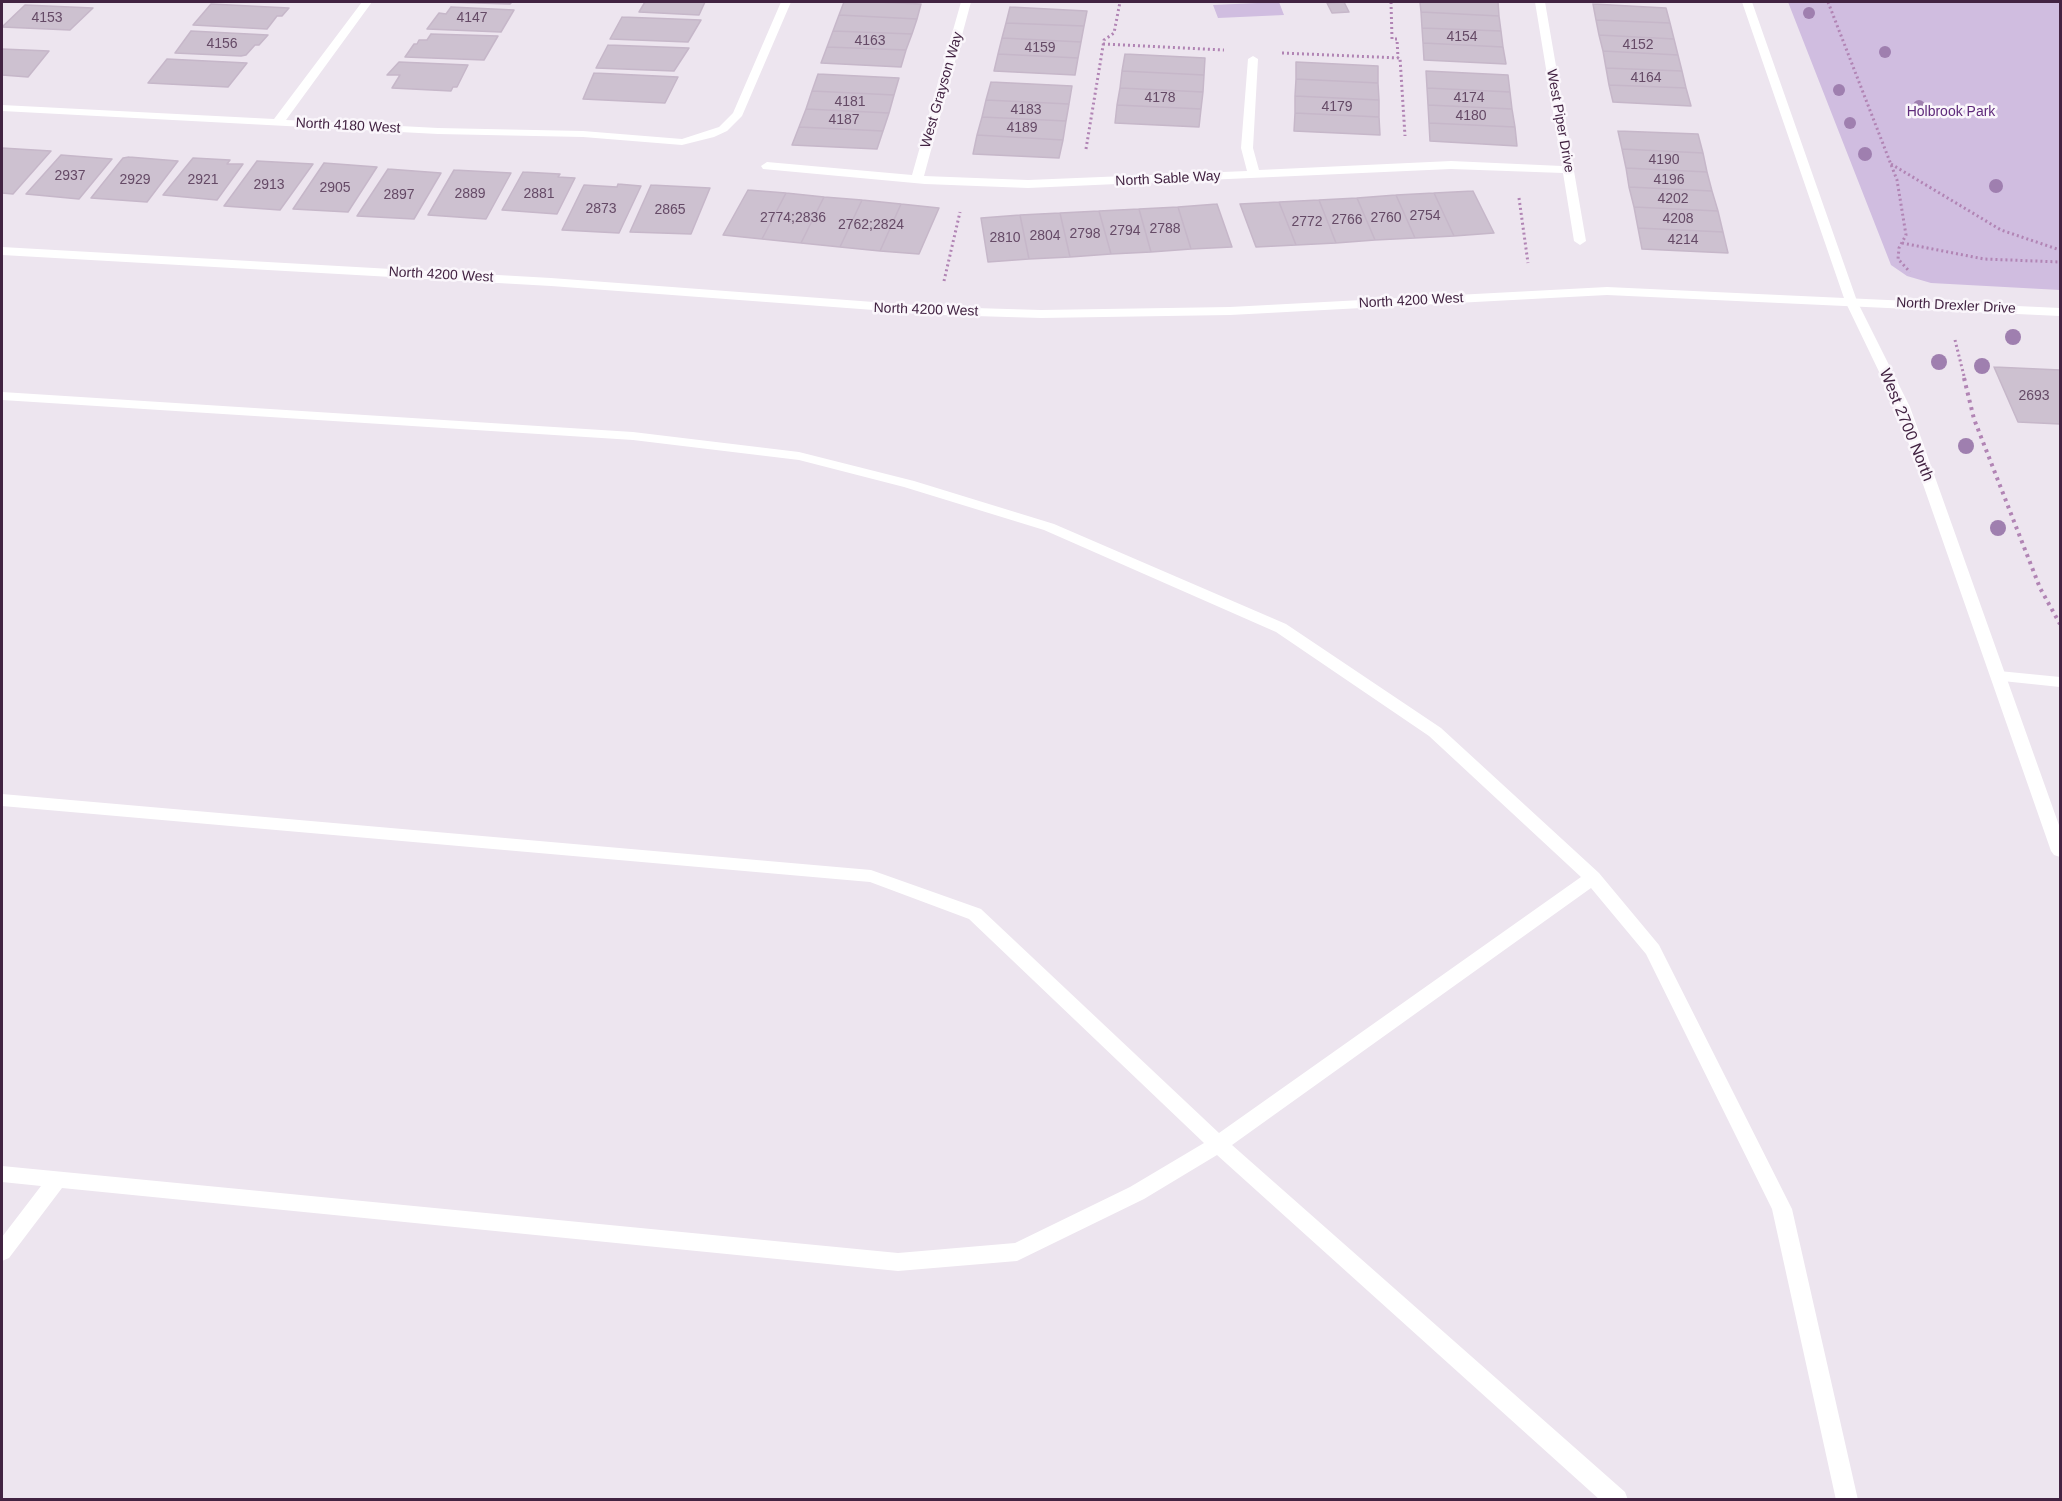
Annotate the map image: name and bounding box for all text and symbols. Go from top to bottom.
house number: 4153 [31,10,63,26]
house number: 4147 [456,10,488,26]
house number: 4154 [1446,29,1478,45]
street label: West Grayson Way [917,30,967,150]
house number: 4163 [854,33,886,49]
house number: 4156 [206,36,238,52]
house number: 4152 [1622,37,1654,53]
house number: 4159 [1024,40,1056,56]
street label: West Piper Drive [1543,68,1577,174]
house number: 4164 [1630,70,1662,86]
house number: 4178 [1144,90,1176,106]
house number: 4174 [1453,90,1485,106]
house number: 4181 [834,94,866,110]
house number: 4179 [1321,99,1353,115]
house number: 4183 [1010,102,1042,118]
park label: Holbrook Park [1907,104,1995,120]
house number: 4180 [1455,108,1487,124]
house number: 4187 [828,112,860,128]
street label: North 4180 West [295,115,401,137]
house number: 4189 [1006,120,1038,136]
house number: 4190 [1648,152,1680,168]
house number: 2937 [54,168,86,184]
street label: North Sable Way [1115,168,1221,190]
house number: 2929 [119,172,151,188]
house number: 2921 [187,172,219,188]
house number: 4196 [1653,172,1685,188]
house number: 2913 [253,177,285,193]
house number: 2905 [319,180,351,196]
house number: 2889 [454,186,486,202]
house number: 2881 [523,186,555,202]
house number: 2897 [383,187,415,203]
house number: 4202 [1657,191,1689,207]
house number: 2873 [585,201,617,217]
house number: 2865 [654,202,686,218]
house number: 2754 [1409,208,1441,224]
house number: 2774;2836 [760,210,826,226]
house number: 2760 [1370,210,1402,226]
house number: 4208 [1662,211,1694,227]
house number: 2766 [1331,212,1363,228]
house number: 2772 [1291,214,1323,230]
house number: 2762;2824 [838,217,904,233]
house number: 2788 [1149,221,1181,237]
house number: 2794 [1109,223,1141,239]
house number: 2798 [1069,226,1101,242]
house number: 2804 [1029,228,1061,244]
house number: 2810 [989,230,1021,246]
house number: 4214 [1667,232,1699,248]
street label: North 4200 West [388,264,494,286]
street label: North 4200 West [1358,290,1464,312]
street label: North Drexler Drive [1896,294,2016,318]
street label: North 4200 West [873,300,979,320]
street label: West 2700 North [1875,366,1937,484]
house number: 2693 [2018,388,2050,404]

